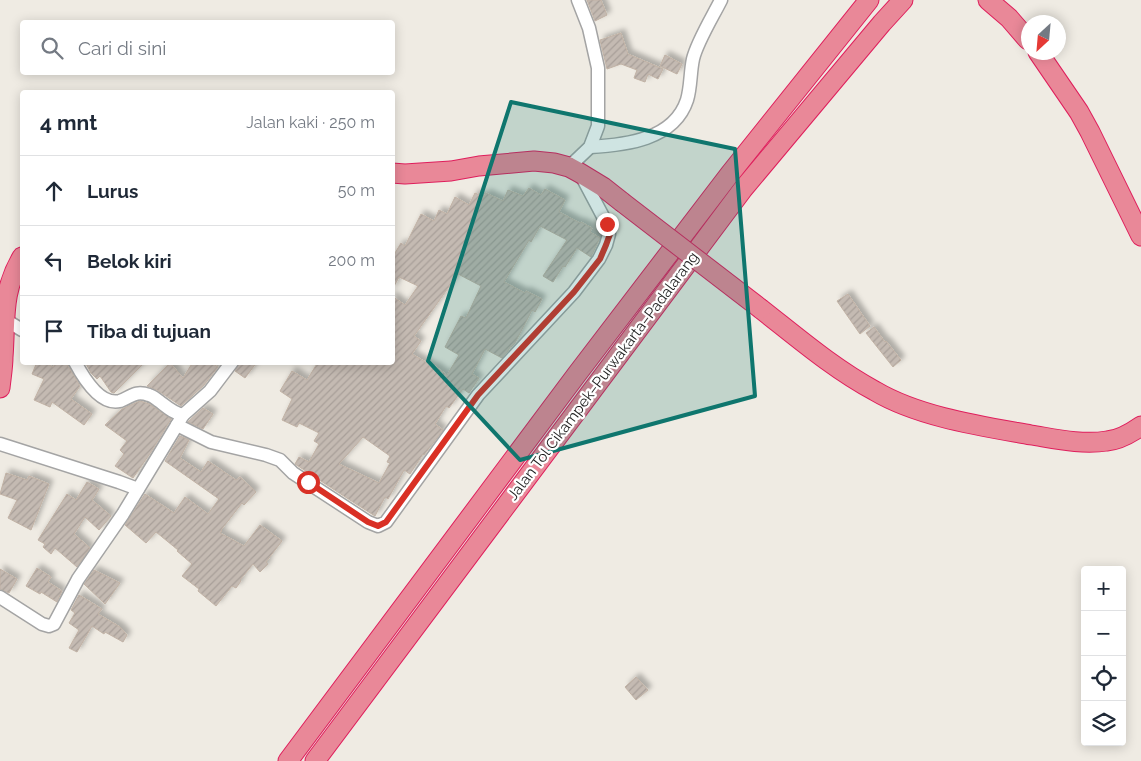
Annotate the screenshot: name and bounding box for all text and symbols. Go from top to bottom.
north arrow [1021,15,1066,60]
search box [20,20,395,75]
icon: search [38,34,66,62]
text: Cari di sini [78,37,166,59]
text: 4 mnt [40,110,97,135]
text: Jalan kaki · 250 m [246,113,375,132]
icon: ahead [40,177,68,205]
text: Lurus [87,180,138,202]
text: 50 m [338,181,375,200]
route end [596,213,619,236]
icon: left [40,247,68,275]
street label: Jalan Tol Cikampek–Purwakarta–Padalarang [504,248,702,504]
text: Belok kiri [87,250,172,272]
text: 200 m [328,251,375,270]
icon: arrive [40,317,68,345]
text: Tiba di tujuan [87,320,211,342]
route start [297,471,320,494]
map controls [1081,566,1126,746]
button: + [1081,566,1126,611]
button: − [1081,611,1126,656]
button: locate [1081,656,1126,701]
button: layers [1081,701,1126,746]

